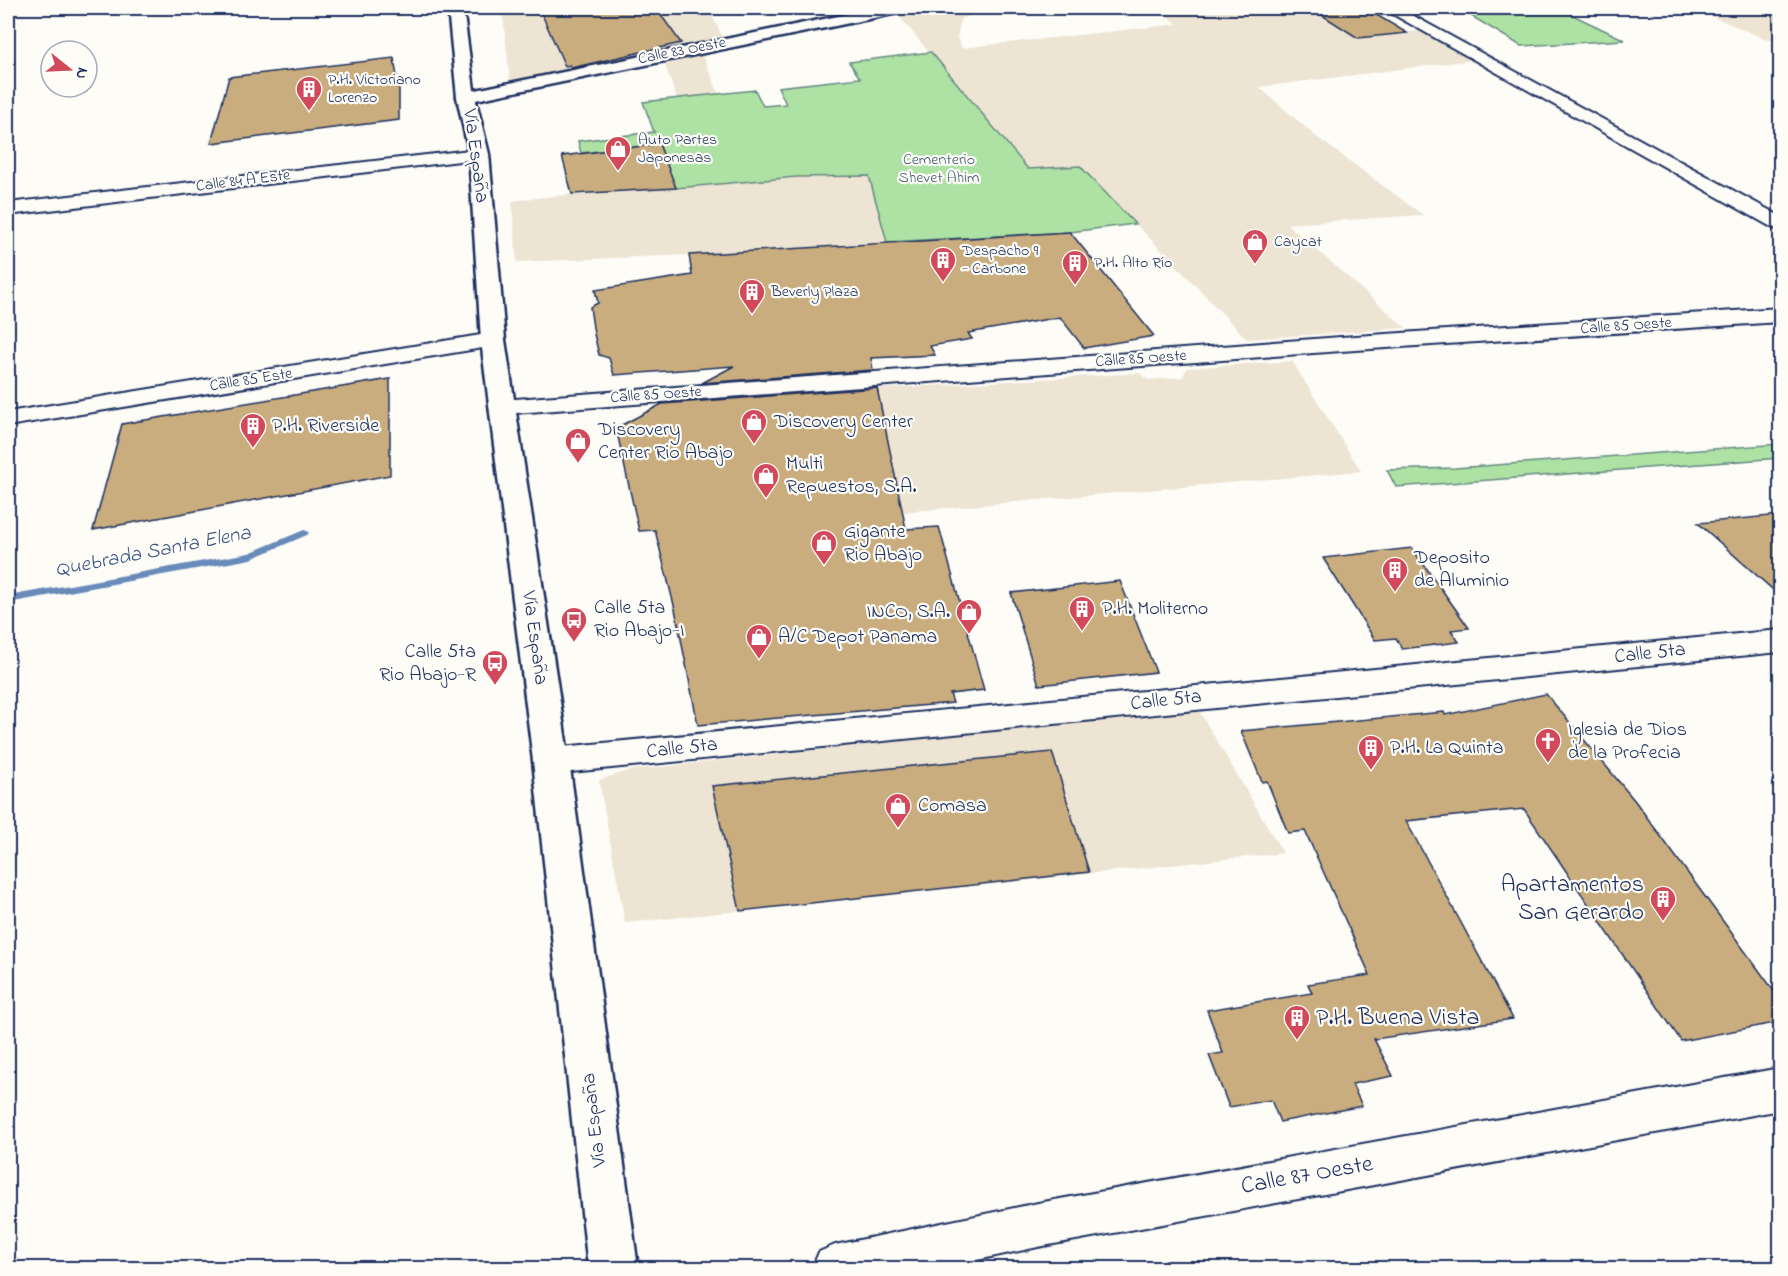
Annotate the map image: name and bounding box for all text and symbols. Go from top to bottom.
street label: Calle 83 Oeste [636,31,729,71]
north arrow [39,39,99,99]
text: N [68,64,94,82]
place label: P.H. Victoriano Lorenzo [328,68,421,110]
building icon: P.H. Victoriano Lorenzo [294,74,324,112]
street label: Vía España [454,106,496,205]
place label: Auto Partes Japonesas [638,128,717,170]
shop icon: Auto Partes Japonesas [603,134,633,172]
park label: Cementerio Shevet Ahim [899,148,980,190]
street label: Calle 84 A Este [194,163,292,199]
shop icon: Caycat [1240,227,1270,265]
place label: Caycat [1274,230,1323,254]
place label: Despacho 9 - Carbone [961,239,1038,281]
building icon: Despacho 9 - Carbone [928,245,958,283]
building icon: P.H. Alto Río [1060,248,1090,286]
place label: P.H. Alto Río [1094,251,1172,275]
building icon: Beverly Plaza [737,277,767,315]
place label: Beverly Plaza [770,280,858,304]
street label: Calle 85 Oeste [1580,311,1673,341]
street label: Calle 85 Oeste [1095,344,1188,374]
street label: Calle 85 Este [208,361,295,398]
street label: Calle 85 Oeste [610,380,703,410]
shop icon: Discovery Center [739,407,769,445]
place label: Discovery Center [773,408,914,437]
building icon: P.H. Riverside [238,411,268,449]
place label: P.H. Riverside [272,412,379,441]
place label: Discovery Center Rio Abajo [597,416,733,468]
shop icon: Discovery Center Rio Abajo [563,426,593,464]
place label: Multi Repuestos, S.A. [786,450,916,502]
shop icon: Multi Repuestos, S.A. [751,461,781,499]
water label: Quebrada Santa Elena [53,518,254,586]
place label: Gigante Rio Abajo [844,518,922,570]
shop icon: Gigante Rio Abajo [809,528,839,566]
place label: Deposito de Aluminio [1413,544,1509,596]
building icon: Deposito de Aluminio [1380,555,1410,593]
street label: Vía España [513,588,555,687]
place label: Calle 5ta Rio Abajo-I [594,594,684,646]
building icon: P.H. Moliterno [1067,594,1097,632]
place label: P.H. Moliterno [1102,595,1208,624]
shop icon: INCO, S.A. [954,597,984,635]
place label: INCO, S.A. [867,598,950,627]
bus stop icon: Calle 5ta Rio Abajo-I [559,605,589,643]
shop icon: A/C Depot Panama [744,622,774,660]
place label: A/C Depot Panama [778,623,937,652]
street label: Calle 5ta [1613,636,1687,672]
place label: Calle 5ta Rio Abajo-R [379,638,477,690]
bus stop icon: Calle 5ta Rio Abajo-R [480,648,510,686]
street label: Calle 5ta [1129,683,1203,719]
place label: Iglesia de Dios de la Profecia [1568,716,1687,768]
church icon: Iglesia de Dios de la Profecia [1533,726,1563,764]
street label: Calle 5ta [645,731,719,767]
building icon: P.H. La Quinta [1356,733,1386,771]
place label: P.H. La Quinta [1390,734,1504,763]
shop icon: Comasa [883,791,913,829]
place label: Comasa [918,792,987,821]
place label: Apartamentos San Gerardo [1501,868,1644,931]
building icon: Apartamentos San Gerardo [1648,884,1678,922]
place label: P.H. Buena Vista [1316,1001,1480,1036]
building icon: P.H. Buena Vista [1282,1003,1312,1041]
street label: Vía España [575,1071,615,1170]
street label: Calle 87 Oeste [1238,1147,1376,1205]

